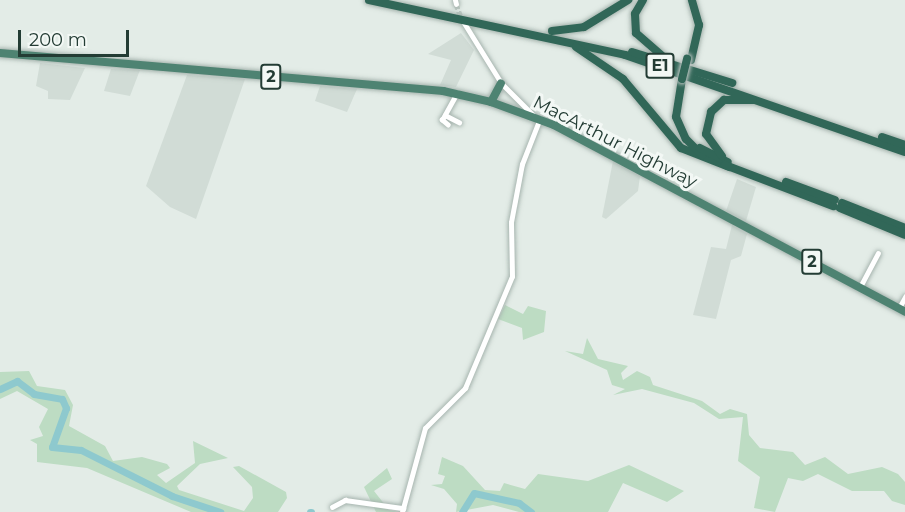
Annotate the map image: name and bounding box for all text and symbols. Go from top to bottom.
scale bar [21,18,132,56]
text: 200 m [29,29,87,51]
road number: E1 [645,53,675,79]
road number: 2 [259,64,283,90]
street label: MacArthur Highway [529,91,701,193]
road number: 2 [800,249,824,275]

